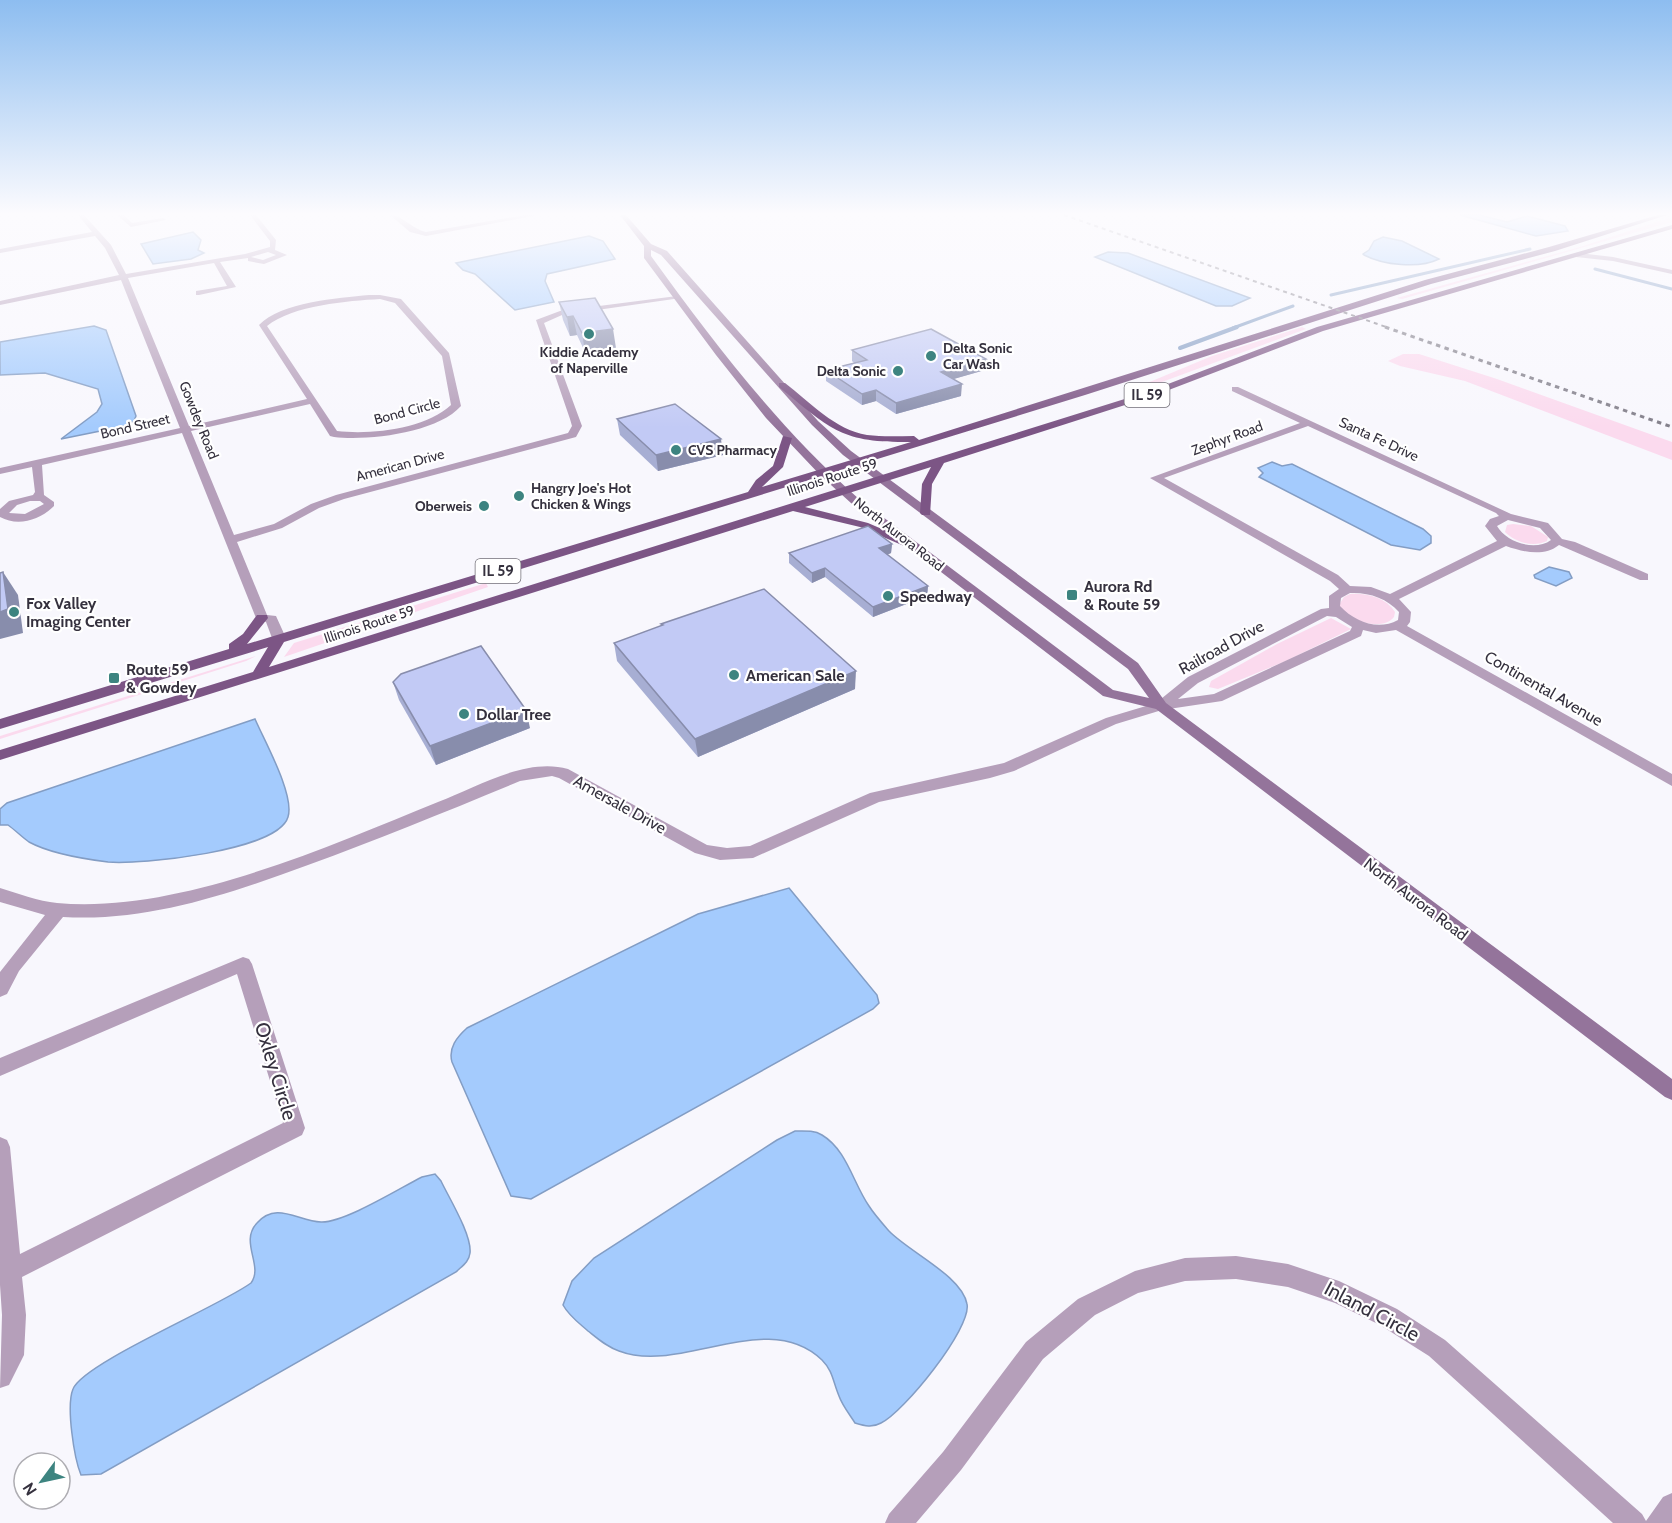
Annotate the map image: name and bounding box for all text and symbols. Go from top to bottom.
marker: Kiddie Academy of Naperville [582,327,596,341]
place label: Delta Sonic Car Wash [943,339,1013,373]
place label: Kiddie Academy of Naperville [540,343,639,377]
marker: Delta Sonic Car Wash [924,349,938,363]
place label: Delta Sonic [817,362,887,380]
marker: Delta Sonic [891,364,905,378]
street label: Gowdey Road [175,378,223,462]
road number: IL 59 [1124,383,1170,407]
street label: Bond Circle [372,394,442,428]
street label: Bond Street [98,409,172,443]
street label: Santa Fe Drive [1336,413,1422,465]
street label: Zephyr Road [1189,417,1265,459]
place label: CVS Pharmacy [688,441,778,459]
marker: CVS Pharmacy [669,443,683,457]
street label: American Drive [354,445,446,485]
street label: Illinois Route 59 [784,454,880,500]
place label: Hangry Joe's Hot Chicken & Wings [531,479,631,513]
marker: Hangry Joe's Hot Chicken & Wings [512,489,526,503]
street label: North Aurora Road [850,493,948,575]
place label: Oberweis [415,497,472,515]
marker: Oberweis [477,499,491,513]
road number: IL 59 [476,559,520,583]
place label: Aurora Rd & Route 59 [1084,577,1160,614]
place label: Speedway [900,587,972,606]
marker: Aurora Rd & Route 59 [1065,588,1079,602]
marker: Speedway [881,589,895,603]
place label: Fox Valley Imaging Center [26,594,131,631]
street label: Illinois Route 59 [321,601,417,647]
marker: Fox Valley Imaging Center [7,605,21,619]
street label: Railroad Drive [1175,616,1267,679]
street label: Continental Avenue [1481,647,1606,730]
place label: Route 59 & Gowdey [126,660,197,697]
place label: American Sale [746,666,845,685]
marker: American Sale [727,668,741,682]
marker: Route 59 & Gowdey [107,671,121,685]
place label: Dollar Tree [476,705,551,724]
marker: Dollar Tree [457,707,471,721]
street label: Amersale Drive [570,771,669,838]
street label: North Aurora Road [1360,854,1471,945]
street label: Oxley Circle [250,1019,302,1123]
street label: Inland Circle [1320,1276,1424,1346]
north arrow [12,1451,72,1511]
text: N [19,1479,41,1499]

